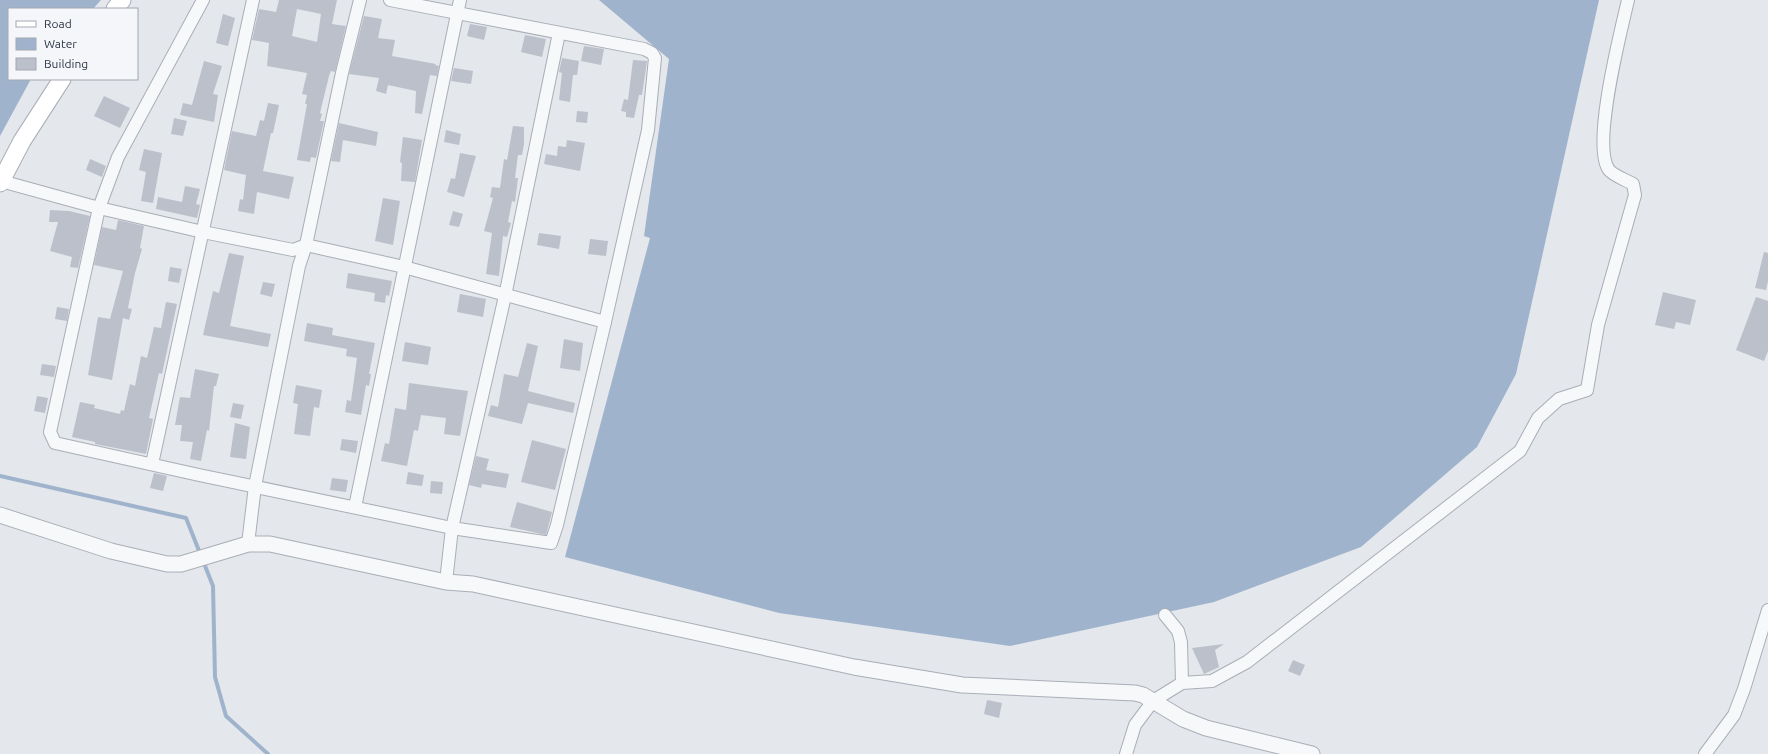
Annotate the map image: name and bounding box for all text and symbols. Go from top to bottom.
legend [8,8,138,80]
text: Road [44,17,72,30]
text: Water [44,37,77,50]
text: Building [44,57,88,70]

